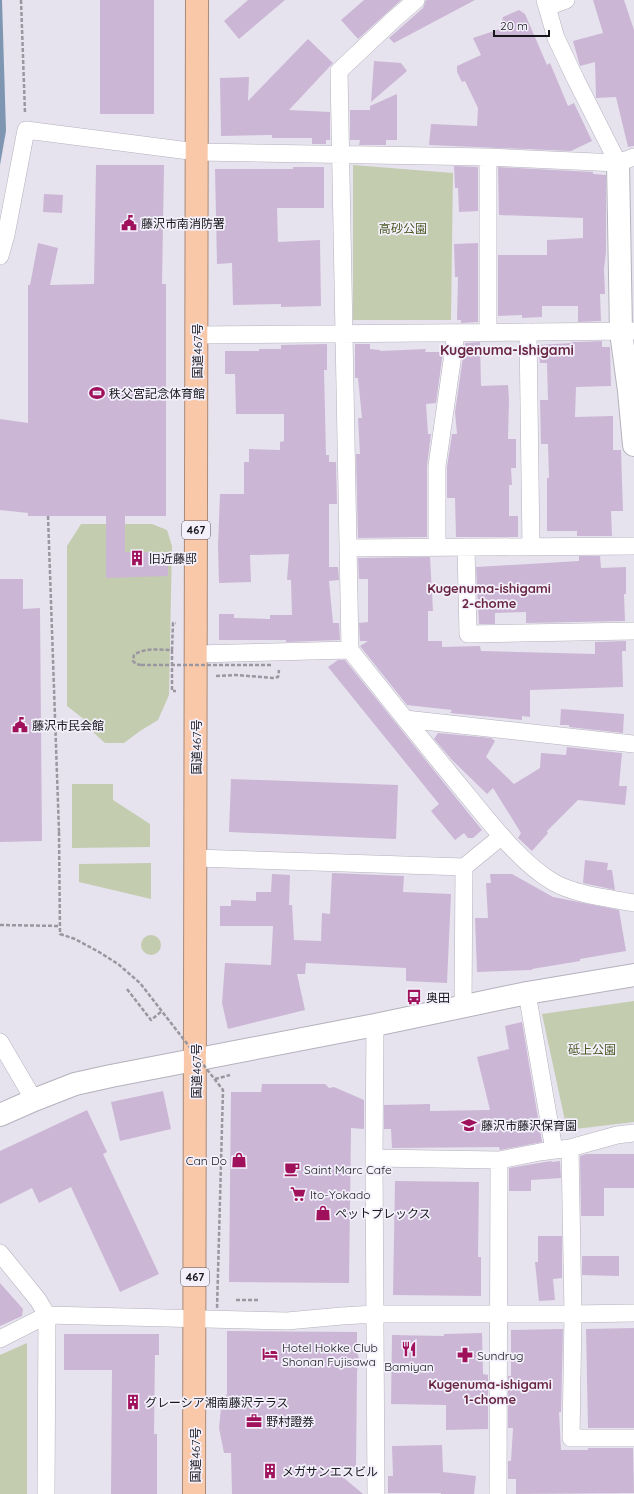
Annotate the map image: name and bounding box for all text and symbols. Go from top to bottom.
scale bar [494,12,549,38]
text: 20 m [500,18,528,33]
public building icon: 藤沢市南消防署 [120,214,138,232]
place label: 藤沢市南消防署 [141,216,225,231]
park label: 高砂公園 [379,221,427,236]
street label: 国道467号 [190,324,205,378]
district label: Kugenuma-Ishigami [440,341,574,359]
sports icon: 秩父宮記念体育館 [88,384,106,402]
place label: 秩父宮記念体育館 [109,386,205,401]
road number: 467 [182,521,210,539]
building icon: 旧近藤邸 [128,549,146,567]
place label: 旧近藤邸 [149,551,197,566]
district label: Kugenuma-ishigami 2-chome [427,580,551,611]
public building icon: 藤沢市民会館 [11,716,29,734]
place label: 藤沢市民会館 [32,718,104,733]
street label: 国道467号 [189,720,204,774]
bus stop icon: 奥田 [405,988,423,1006]
place label: 奥田 [426,990,450,1005]
park label: 砥上公園 [568,1042,616,1057]
street label: 国道467号 [189,1044,204,1098]
school or university icon: 藤沢市藤沢保育園 [460,1116,478,1134]
place label: 藤沢市藤沢保育園 [481,1118,577,1133]
shop icon: Can Do [230,1151,248,1169]
place label: Can Do [186,1153,227,1168]
cafe icon: Saint Marc Cafe [283,1160,301,1178]
place label: Saint Marc Cafe [304,1162,392,1177]
supermarket icon: Ito-Yokado [289,1185,307,1203]
place label: Ito-Yokado [310,1187,371,1202]
shop icon: ペットプレックス [314,1204,332,1222]
place label: ペットプレックス [335,1206,431,1221]
road number: 467 [181,1268,209,1286]
place label: Hotel Hokke Club Shonan Fujisawa [282,1340,378,1369]
restaurant icon: Bamiyan [400,1340,418,1358]
hotel icon: Hotel Hokke Club Shonan Fujisawa [261,1345,279,1363]
pharmacy icon: Sundrug [456,1346,474,1364]
place label: Sundrug [477,1348,524,1363]
place label: Bamiyan [384,1359,434,1374]
district label: Kugenuma-ishigami 1-chome [428,1376,552,1407]
building icon: グレーシア湘南藤沢テラス [124,1393,142,1411]
place label: グレーシア湘南藤沢テラス [145,1395,289,1410]
office icon: 野村證券 [245,1412,263,1430]
place label: 野村證券 [266,1414,314,1429]
street label: 国道467号 [188,1428,203,1482]
building icon: メガサンエスビル [261,1462,279,1480]
place label: メガサンエスビル [282,1464,378,1479]

